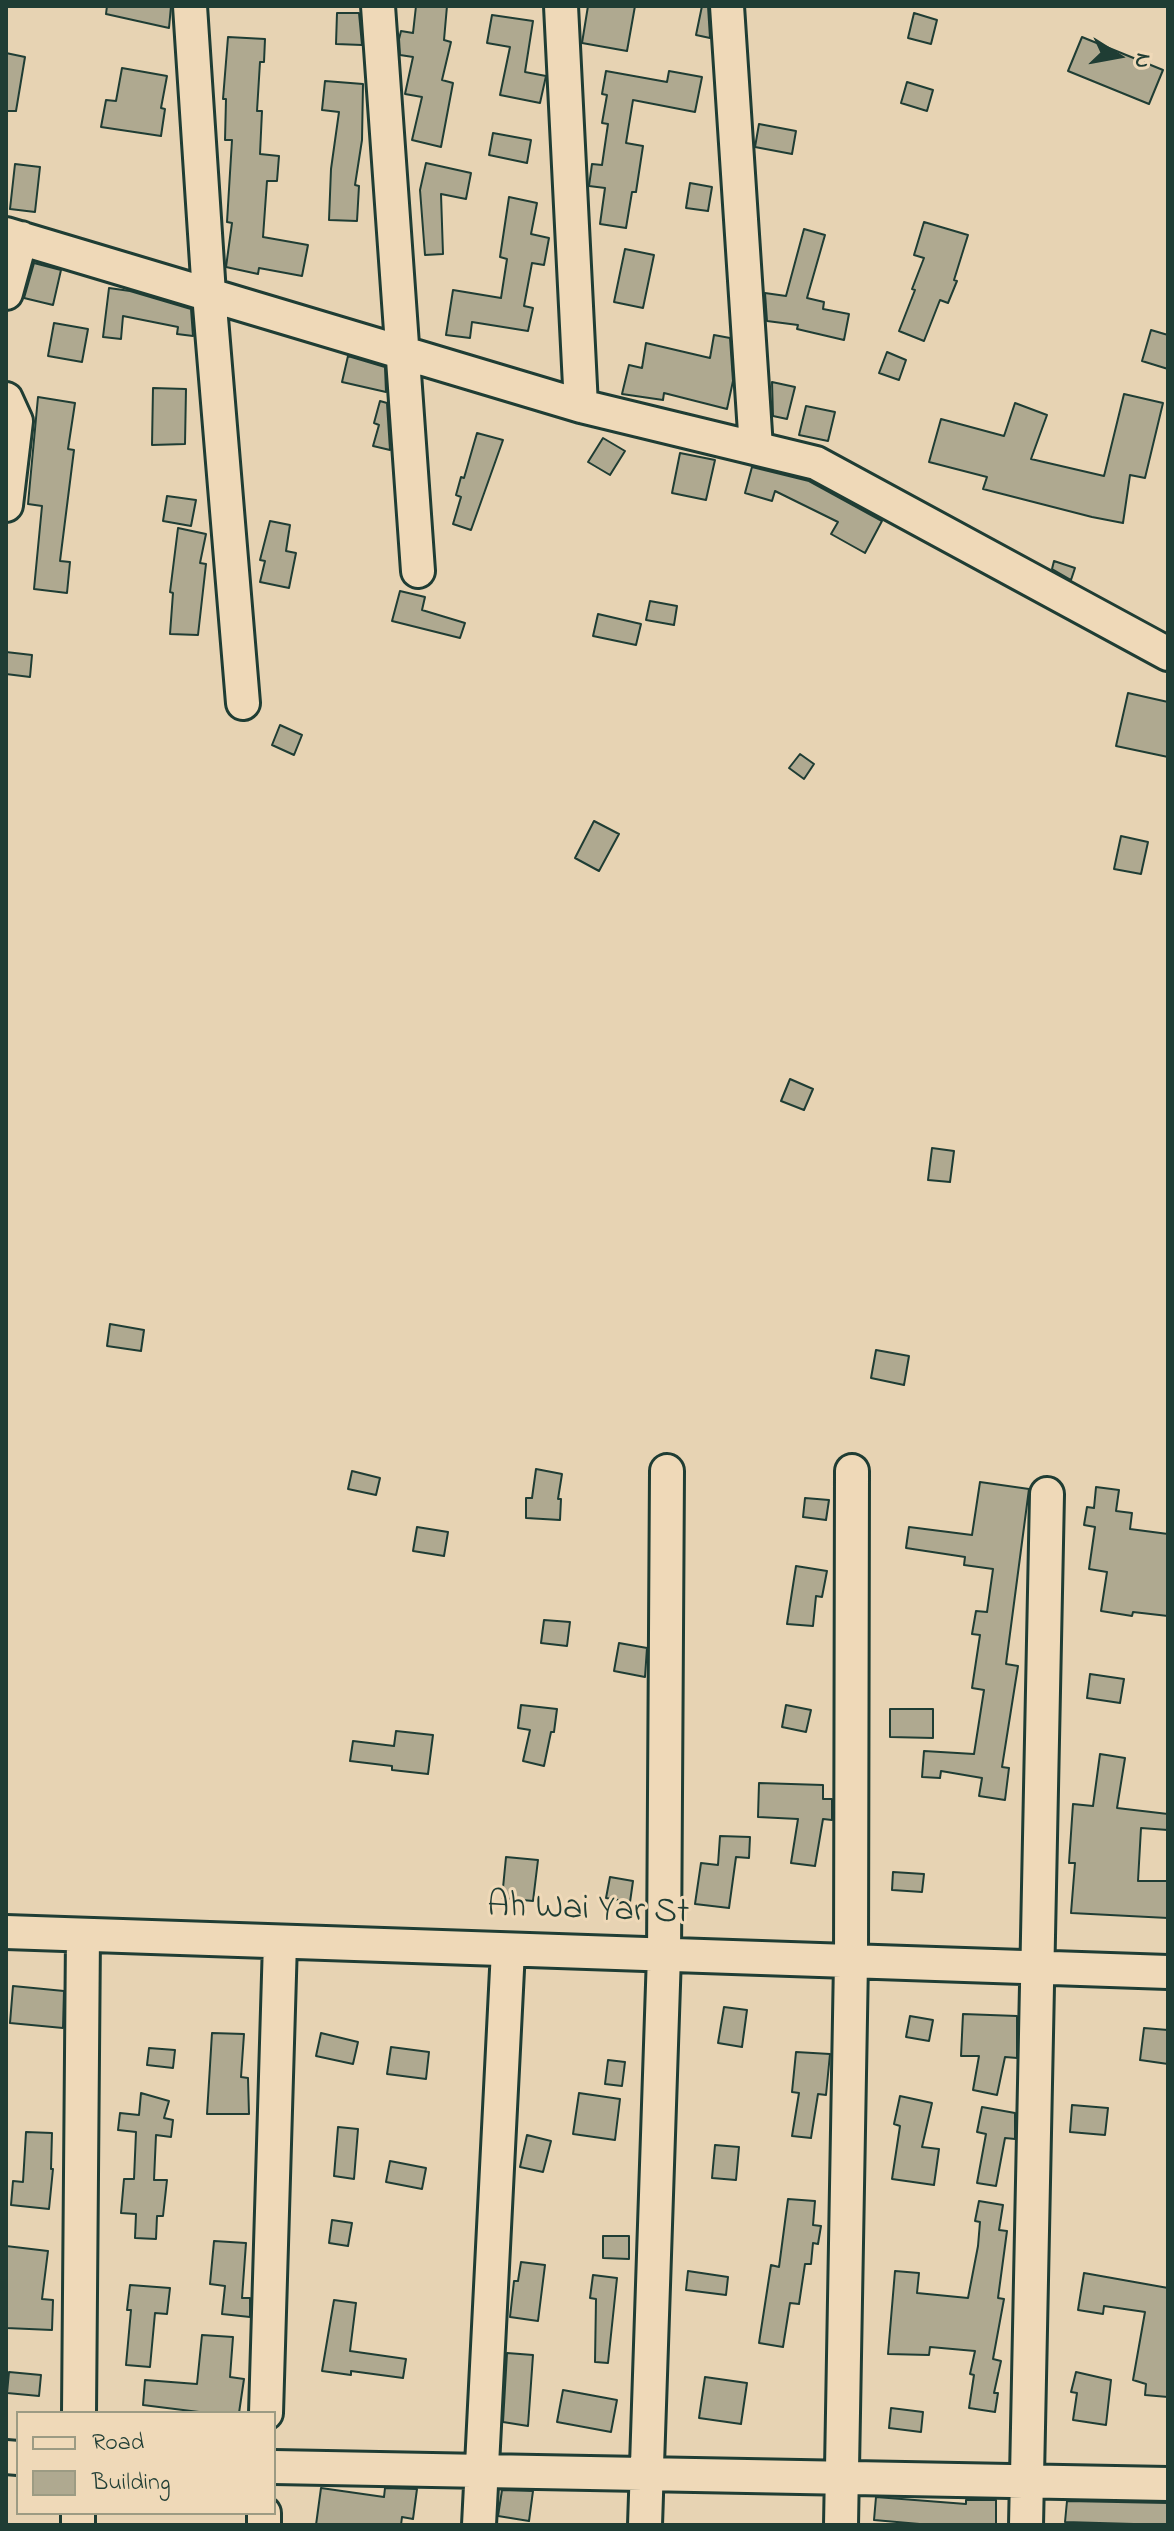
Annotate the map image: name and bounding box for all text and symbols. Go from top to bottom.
north arrow [1078,16,1158,96]
text: N [1124,50,1159,71]
street label: Ah Wai Yar St [486,1887,690,1937]
legend [16,2411,276,2515]
text: Road [92,2426,144,2461]
text: Building [92,2466,171,2501]

